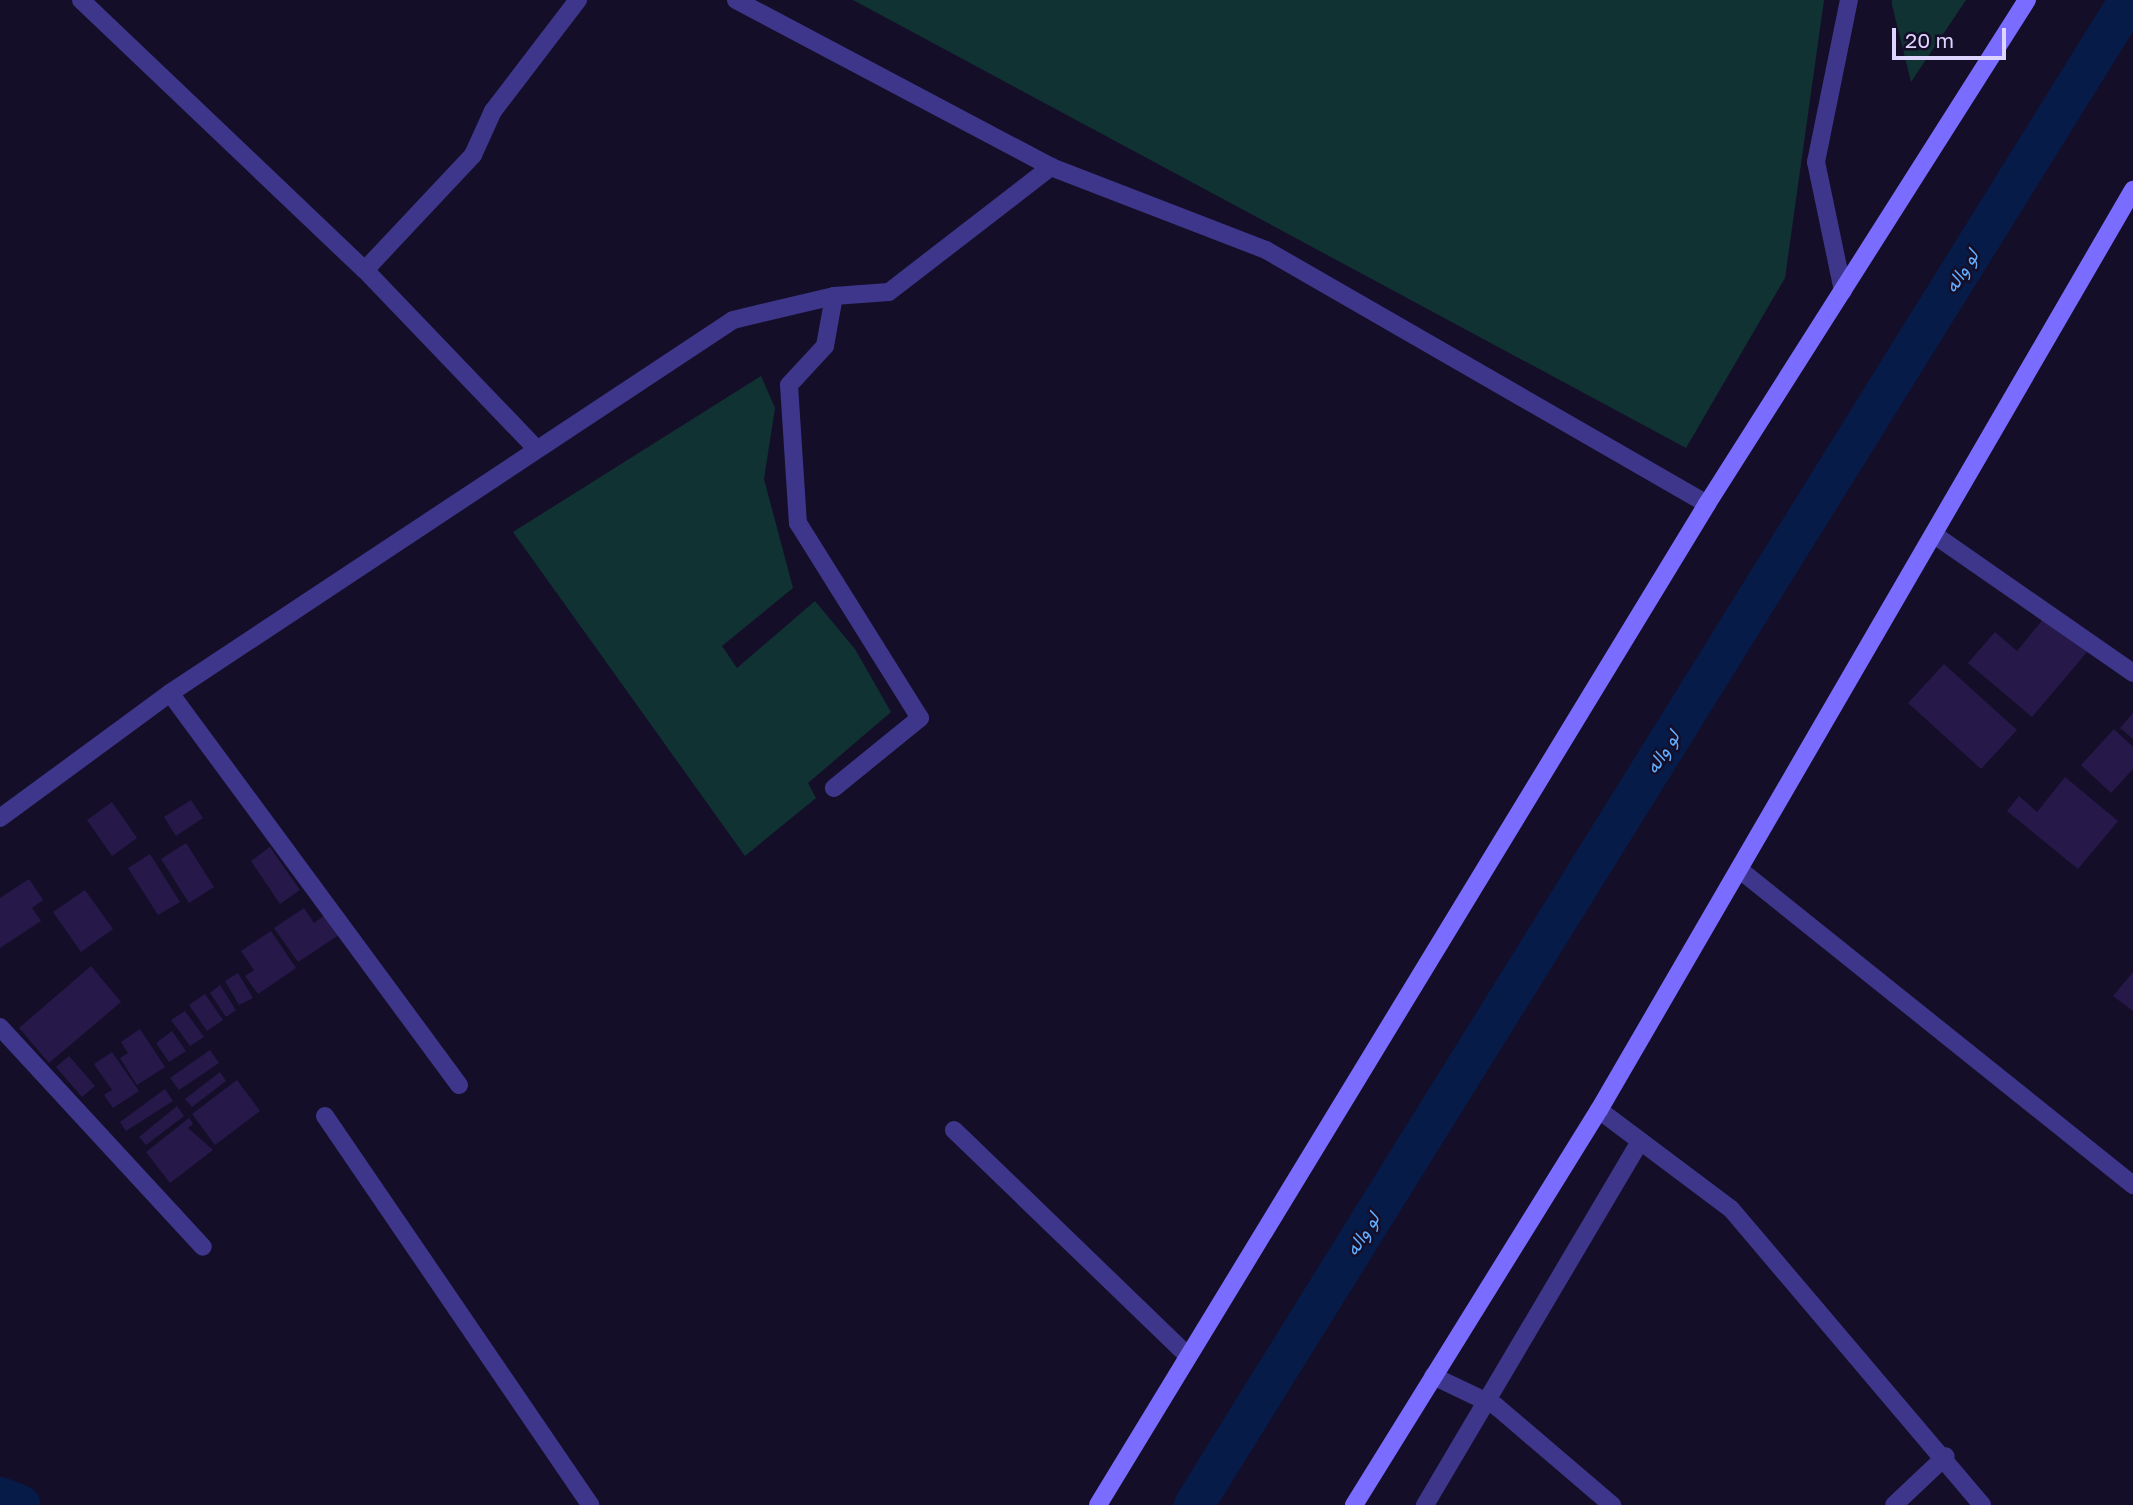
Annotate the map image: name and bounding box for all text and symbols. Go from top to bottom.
scale bar [1895,14,2009,58]
text: 20 m [1905,27,1954,53]
water label: لو واله [1939,245,1983,297]
water label: لو واله [1640,726,1684,778]
water label: لو واله [1340,1208,1384,1260]

